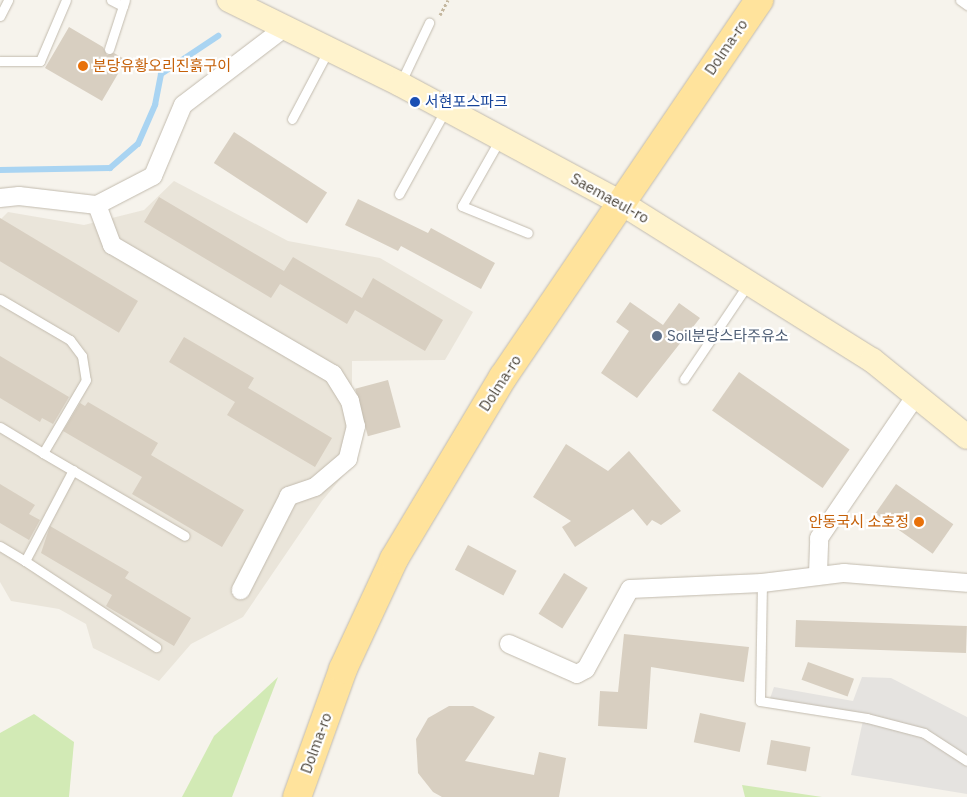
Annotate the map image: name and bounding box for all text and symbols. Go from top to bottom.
street label: Dolma-ro [701,16,751,78]
place label: 분당유황오리진흙구이 [93,57,231,75]
marker: 분당유황오리진흙구이 [77,60,89,72]
place label: 서현포스파크 [425,93,508,111]
marker: 서현포스파크 [409,96,421,108]
street label: Saemaeul-ro [568,169,652,227]
place label: Soil분당스타주유소 [667,327,789,345]
marker: Soil분당스타주유소 [651,330,663,342]
street label: Dolma-ro [475,352,525,414]
place label: 안동국시 소호정 [809,513,909,531]
marker: 안동국시 소호정 [913,516,925,528]
street label: Dolma-ro [297,710,335,776]

